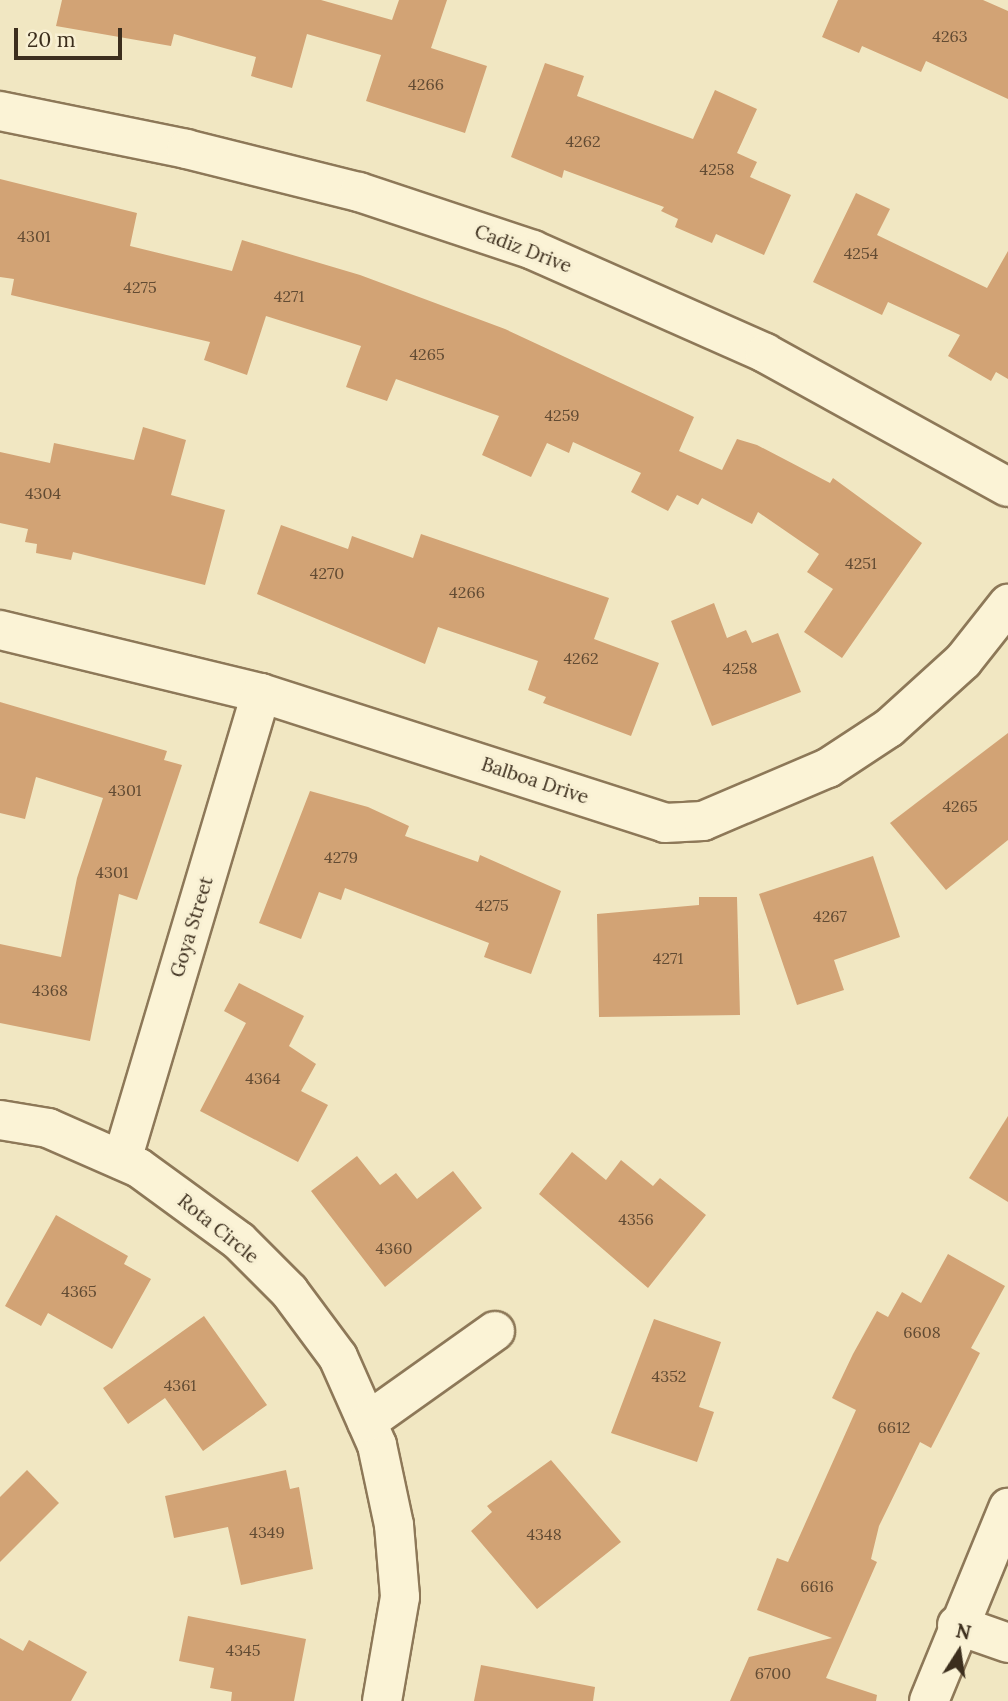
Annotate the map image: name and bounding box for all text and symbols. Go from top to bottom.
scale bar [18,14,126,58]
text: 20 m [27,26,76,53]
house number: 4263 [932,26,968,46]
house number: 4266 [408,74,444,94]
house number: 4262 [565,131,601,151]
house number: 4258 [700,159,734,179]
street label: Cadiz Drive [471,220,575,278]
house number: 4301 [17,226,51,246]
house number: 4254 [844,243,878,263]
house number: 4275 [123,277,157,297]
house number: 4271 [274,286,304,306]
house number: 4265 [409,344,445,364]
house number: 4259 [544,405,580,425]
house number: 4304 [25,483,61,503]
house number: 4251 [845,553,877,573]
house number: 4270 [310,563,344,583]
house number: 4266 [449,582,485,602]
house number: 4262 [563,648,599,668]
house number: 4258 [723,658,757,678]
street label: Balboa Drive [479,753,591,809]
house number: 4301 [108,780,142,800]
house number: 4265 [942,796,978,816]
house number: 4279 [324,847,358,867]
house number: 4301 [95,862,129,882]
street label: Goya Street [166,874,218,980]
house number: 4275 [475,895,509,915]
house number: 4267 [813,906,847,926]
house number: 4271 [653,948,683,968]
house number: 4368 [32,980,68,1000]
house number: 4364 [245,1068,281,1088]
street label: Rota Circle [173,1190,263,1268]
house number: 4356 [618,1209,654,1229]
house number: 4360 [376,1238,412,1258]
house number: 4365 [61,1281,97,1301]
house number: 6608 [903,1322,941,1342]
house number: 4352 [652,1366,686,1386]
house number: 4361 [164,1375,196,1395]
house number: 6612 [878,1417,910,1437]
house number: 4349 [249,1522,285,1542]
house number: 4348 [526,1524,562,1544]
house number: 6616 [800,1576,834,1596]
north arrow [924,1617,994,1687]
text: N [954,1618,973,1645]
house number: 4345 [226,1640,260,1660]
house number: 6700 [755,1663,791,1683]

